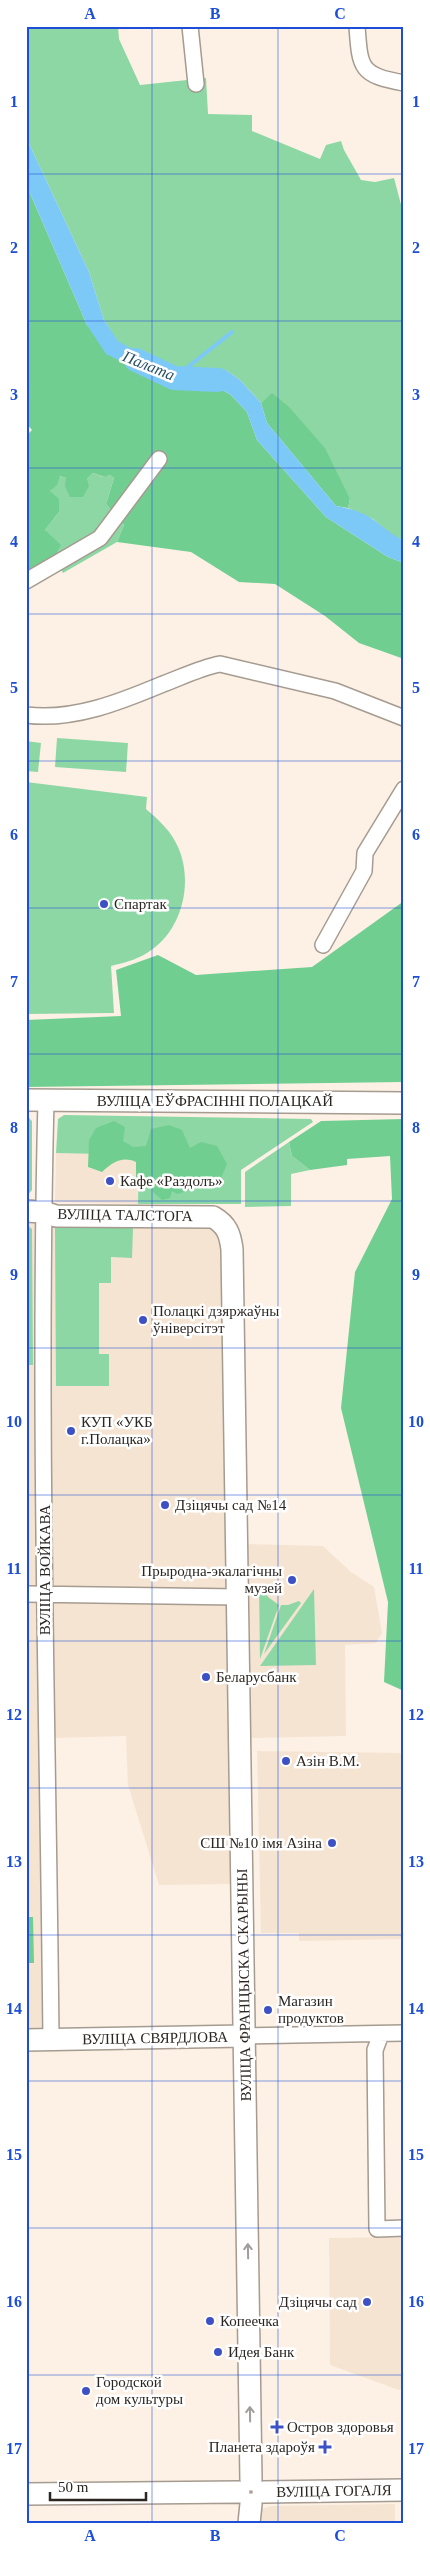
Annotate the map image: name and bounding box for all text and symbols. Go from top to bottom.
text: A [84,5,96,22]
text: B [210,5,221,22]
text: C [334,5,346,22]
text: 1 [10,93,18,110]
text: 1 [412,93,420,110]
text: 2 [10,239,18,256]
text: 2 [412,239,420,256]
water label: Палата [119,347,177,384]
text: 3 [10,386,18,403]
text: 3 [412,386,420,403]
text: 4 [10,533,18,550]
text: 4 [412,533,420,550]
text: 5 [10,679,18,696]
text: 5 [412,679,420,696]
text: 6 [10,826,18,843]
text: 6 [412,826,420,843]
place label: Спартак [114,896,167,912]
marker: Спартак [98,898,110,910]
text: 7 [10,973,18,990]
text: 7 [412,973,420,990]
street label: ВУЛІЦА ЕЎФРАСІННІ ПОЛАЦКАЙ [97,1093,333,1109]
text: 8 [10,1119,18,1136]
text: 8 [412,1119,420,1136]
place label: Кафе «Раздолъ» [120,1173,222,1189]
marker: Кафе «Раздолъ» [104,1175,116,1187]
street label: ВУЛІЦА ТАЛСТОГА [57,1206,193,1224]
text: 9 [10,1266,18,1283]
text: 9 [412,1266,420,1283]
place label: Полацкі дзяржаўны ўніверсітэт [153,1303,279,1336]
marker: Полацкі дзяржаўны ўніверсітэт [137,1314,149,1326]
text: 10 [6,1413,22,1430]
text: 10 [408,1413,424,1430]
place label: КУП «УКБ г.Полацка» [81,1414,153,1447]
marker: КУП «УКБ г.Полацка» [65,1425,77,1437]
place label: Дзіцячы сад №14 [175,1497,287,1513]
marker: Дзіцячы сад №14 [159,1499,171,1511]
street label: ВУЛІЦА ВОЙКАВА [37,1504,53,1635]
text: 11 [6,1560,22,1577]
text: 11 [408,1560,424,1577]
place label: Прыродна-экалагічны музей [141,1563,282,1596]
marker: Прыродна-экалагічны музей [286,1574,298,1586]
place label: Беларусбанк [216,1669,297,1685]
marker: Беларусбанк [200,1671,212,1683]
text: 12 [6,1706,22,1723]
text: 12 [408,1706,424,1723]
place label: Азін В.М. [296,1753,360,1769]
marker: Азін В.М. [280,1755,292,1767]
place label: СШ №10 імя Азіна [200,1835,322,1851]
marker: СШ №10 імя Азіна [326,1837,338,1849]
text: 13 [6,1853,22,1870]
text: 13 [408,1853,424,1870]
street label: ВУЛІЦА ФРАНЦЫСКА СКАРЫНЫ [234,1868,254,2102]
place label: Магазин продуктов [278,1993,344,2026]
text: 14 [6,2000,22,2017]
text: 14 [408,2000,424,2017]
marker: Магазин продуктов [262,2004,274,2016]
street label: ВУЛІЦА СВЯРДЛОВА [82,2029,228,2047]
text: 15 [6,2146,22,2163]
text: 15 [408,2146,424,2163]
one-way arrow [244,2243,253,2259]
text: 16 [6,2293,22,2310]
text: 16 [408,2293,424,2310]
place label: Дзіцячы сад [279,2294,357,2310]
marker: Дзіцячы сад [361,2296,373,2308]
place label: Копеечка [220,2313,279,2329]
marker: Копеечка [204,2315,216,2327]
place label: Идея Банк [228,2344,295,2360]
marker: Идея Банк [212,2346,224,2358]
place label: Городской дом культуры [96,2374,183,2407]
marker: Городской дом культуры [80,2385,92,2397]
one-way arrow [245,2406,255,2422]
place label: Остров здоровья [287,2419,394,2435]
marker: Остров здоровья [271,2421,283,2433]
place label: Планета здароўя [209,2439,315,2455]
text: 17 [6,2440,22,2457]
text: 17 [408,2440,424,2457]
marker: Планета здароўя [319,2441,331,2453]
scale bar [50,2469,146,2501]
text: 50 m [58,2479,89,2495]
street label: ВУЛІЦА ГОГАЛЯ [276,2482,392,2500]
text: A [84,2527,96,2544]
text: B [210,2527,221,2544]
text: C [334,2527,346,2544]

